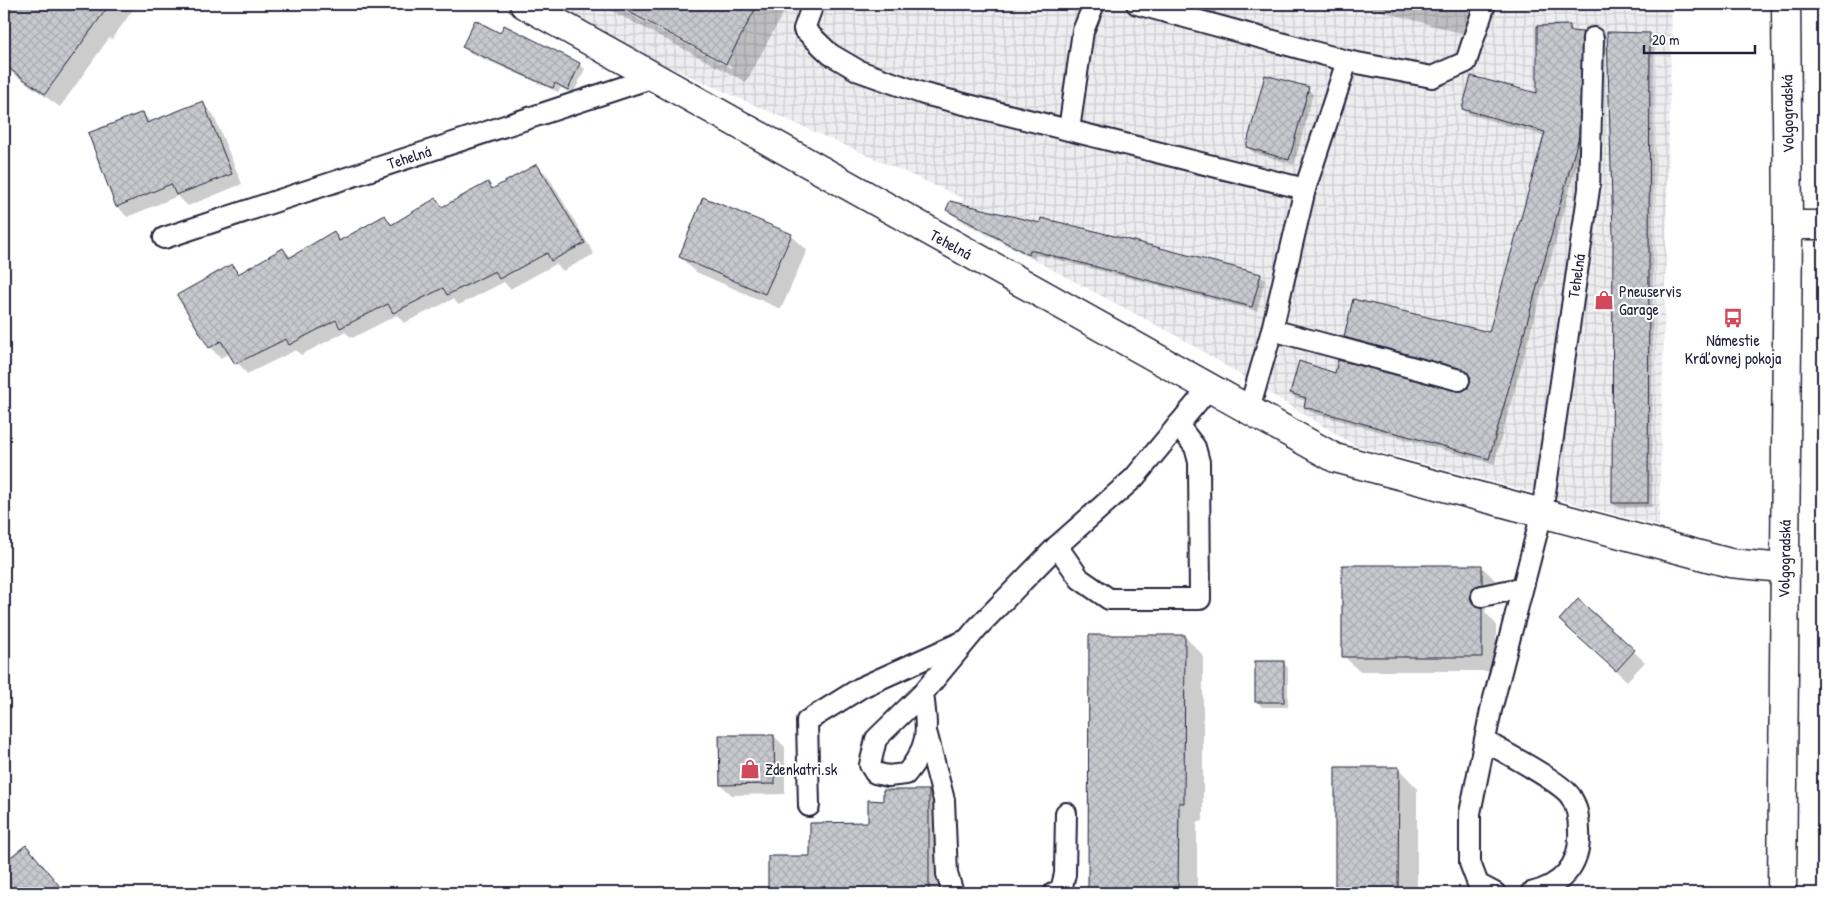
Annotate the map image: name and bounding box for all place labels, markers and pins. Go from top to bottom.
place label: Pneuservis Garage [1619,280,1682,320]
shop icon: Pneuservis Garage [1593,289,1615,311]
bus stop icon: Námestie Kráľovnej pokoja [1722,307,1744,329]
place label: Námestie Kráľovnej pokoja [1685,329,1781,369]
shop icon: Zdenkatri.sk [739,758,761,780]
place label: Zdenkatri.sk [765,758,838,780]

